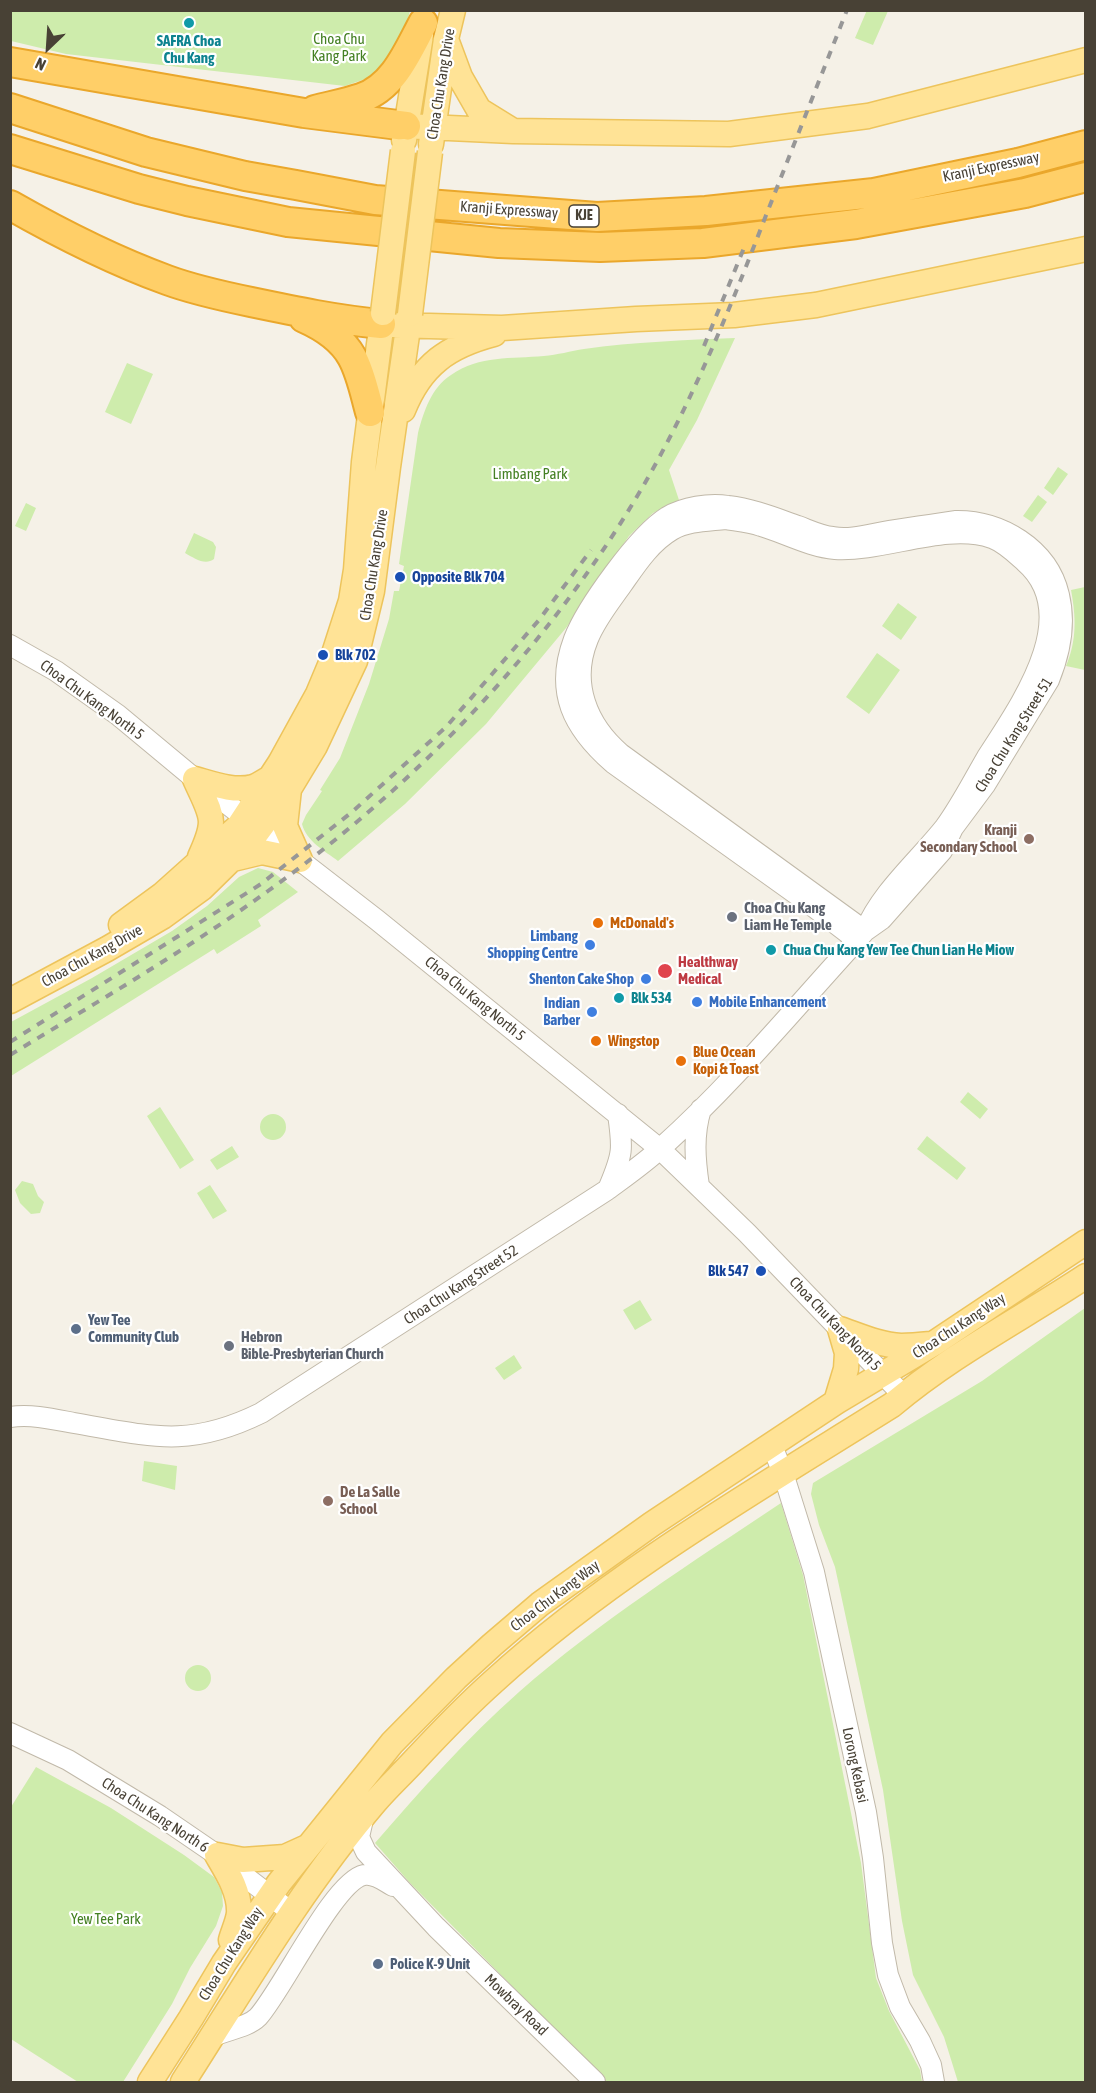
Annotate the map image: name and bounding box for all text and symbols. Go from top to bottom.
marker: SAFRA Choa Chu Kang [182,16,196,30]
north arrow [18,18,78,78]
street label: Choa Chu Kang Drive [423,27,459,141]
park label: Choa Chu Kang Park [312,30,366,65]
place label: SAFRA Choa Chu Kang [157,32,221,67]
text: N [32,54,48,74]
street label: Kranji Expressway [941,148,1041,186]
street label: Kranji Expressway [459,198,559,222]
road number: KJE [569,205,599,227]
park label: Limbang Park [493,465,567,483]
street label: Choa Chu Kang Drive [356,508,392,622]
place label: Opposite Blk 704 [412,568,505,586]
marker: Opposite Blk 704 [393,570,407,584]
place label: Blk 702 [335,646,376,664]
marker: Blk 702 [316,648,330,662]
street label: Choa Chu Kang North 5 [37,656,147,744]
street label: Choa Chu Kang Street 51 [971,674,1057,796]
place label: Kranji Secondary School [920,821,1017,856]
marker: Kranji Secondary School [1022,832,1036,846]
place label: Choa Chu Kang Liam He Temple [744,899,832,934]
marker: Choa Chu Kang Liam He Temple [725,910,739,924]
place label: McDonald's [610,914,674,932]
marker: McDonald's [591,916,605,930]
street label: Choa Chu Kang Drive [39,921,145,991]
place label: Limbang Shopping Centre [488,927,578,962]
marker: Limbang Shopping Centre [583,938,597,952]
place label: Chua Chu Kang Yew Tee Chun Lian He Miow [783,941,1014,959]
marker: Chua Chu Kang Yew Tee Chun Lian He Miow [764,943,778,957]
street label: Choa Chu Kang North 5 [421,953,529,1045]
place label: Healthway Medical [678,953,738,988]
marker: Healthway Medical [656,962,674,980]
place label: Shenton Cake Shop [529,970,634,988]
marker: Shenton Cake Shop [639,972,653,986]
place label: Blk 534 [631,989,672,1007]
marker: Blk 534 [612,991,626,1005]
place label: Mobile Enhancement [709,993,826,1011]
place label: Indian Barber [543,994,580,1029]
marker: Mobile Enhancement [690,995,704,1009]
marker: Indian Barber [585,1005,599,1019]
place label: Wingstop [608,1032,660,1050]
marker: Wingstop [589,1034,603,1048]
place label: Blue Ocean Kopi & Toast [693,1043,759,1078]
marker: Blue Ocean Kopi & Toast [674,1054,688,1068]
street label: Choa Chu Kang Street 52 [401,1241,521,1329]
place label: Blk 547 [708,1262,749,1280]
marker: Blk 547 [754,1264,768,1278]
street label: Choa Chu Kang North 5 [785,1273,885,1375]
street label: Choa Chu Kang Way [909,1289,1009,1363]
place label: Yew Tee Community Club [88,1311,179,1346]
marker: Yew Tee Community Club [69,1322,83,1336]
place label: Hebron Bible-Presbyterian Church [241,1328,384,1363]
marker: Hebron Bible-Presbyterian Church [222,1339,236,1353]
place label: De La Salle School [340,1483,400,1518]
marker: De La Salle School [321,1494,335,1508]
street label: Choa Chu Kang Way [507,1557,603,1635]
street label: Lorong Kebasi [838,1726,872,1804]
street label: Choa Chu Kang North 6 [98,1774,212,1856]
street label: Choa Chu Kang Way [195,1904,267,2004]
park label: Yew Tee Park [71,1910,141,1928]
place label: Police K-9 Unit [390,1955,470,1973]
marker: Police K-9 Unit [371,1957,385,1971]
street label: Mowbray Road [481,1970,551,2040]

